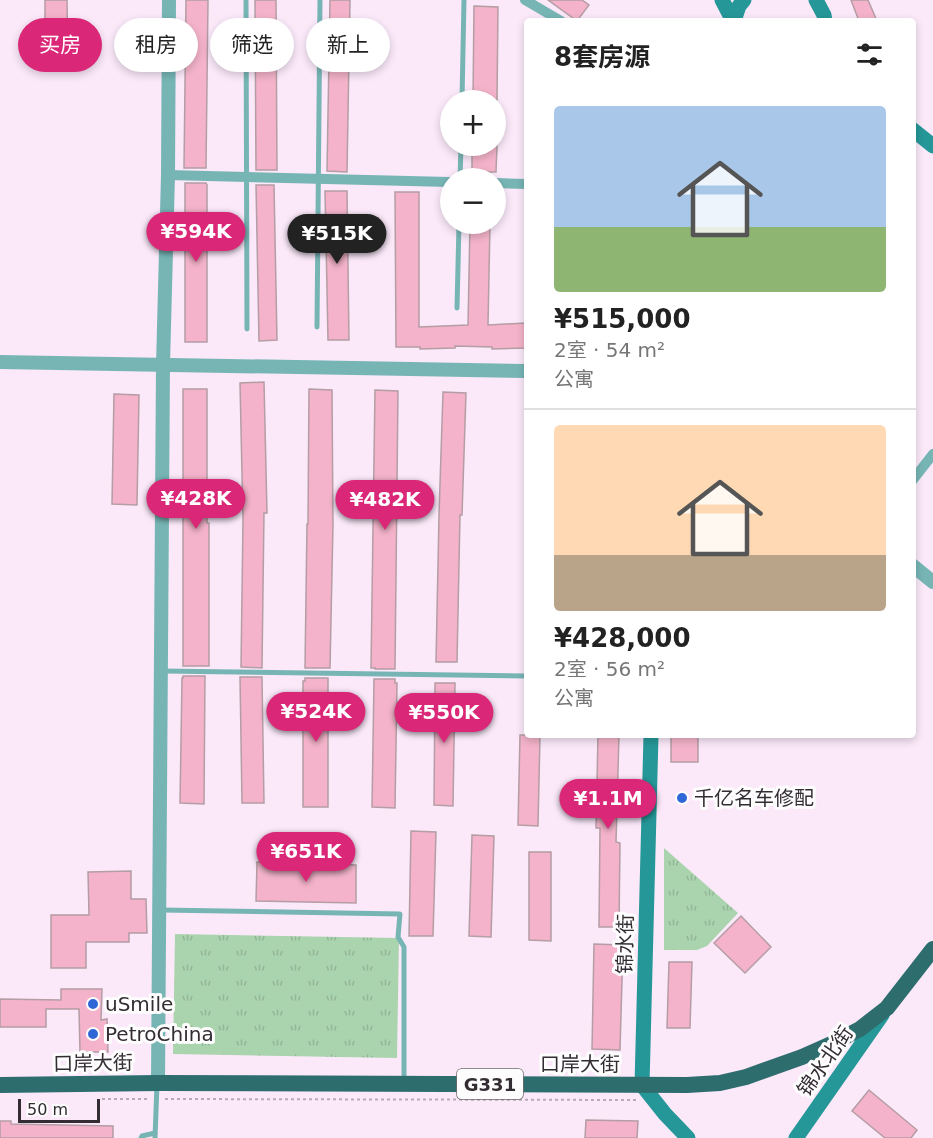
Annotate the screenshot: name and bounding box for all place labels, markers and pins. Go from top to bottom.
pin: ¥594K [154,212,238,263]
pin: ¥515K [295,214,379,265]
pin: ¥428K [154,479,238,530]
pin: ¥482K [343,480,427,531]
pin: ¥524K [274,692,358,743]
pin: ¥550K [402,693,486,744]
pin: ¥1.1M [566,779,650,830]
place label: 千亿名车修配 [694,786,814,810]
marker: 千亿名车修配 [675,791,689,805]
pin: ¥651K [264,832,348,883]
place label: uSmile [105,992,173,1016]
marker: uSmile [86,997,100,1011]
place label: PetroChina [105,1022,214,1046]
marker: PetroChina [86,1027,100,1041]

